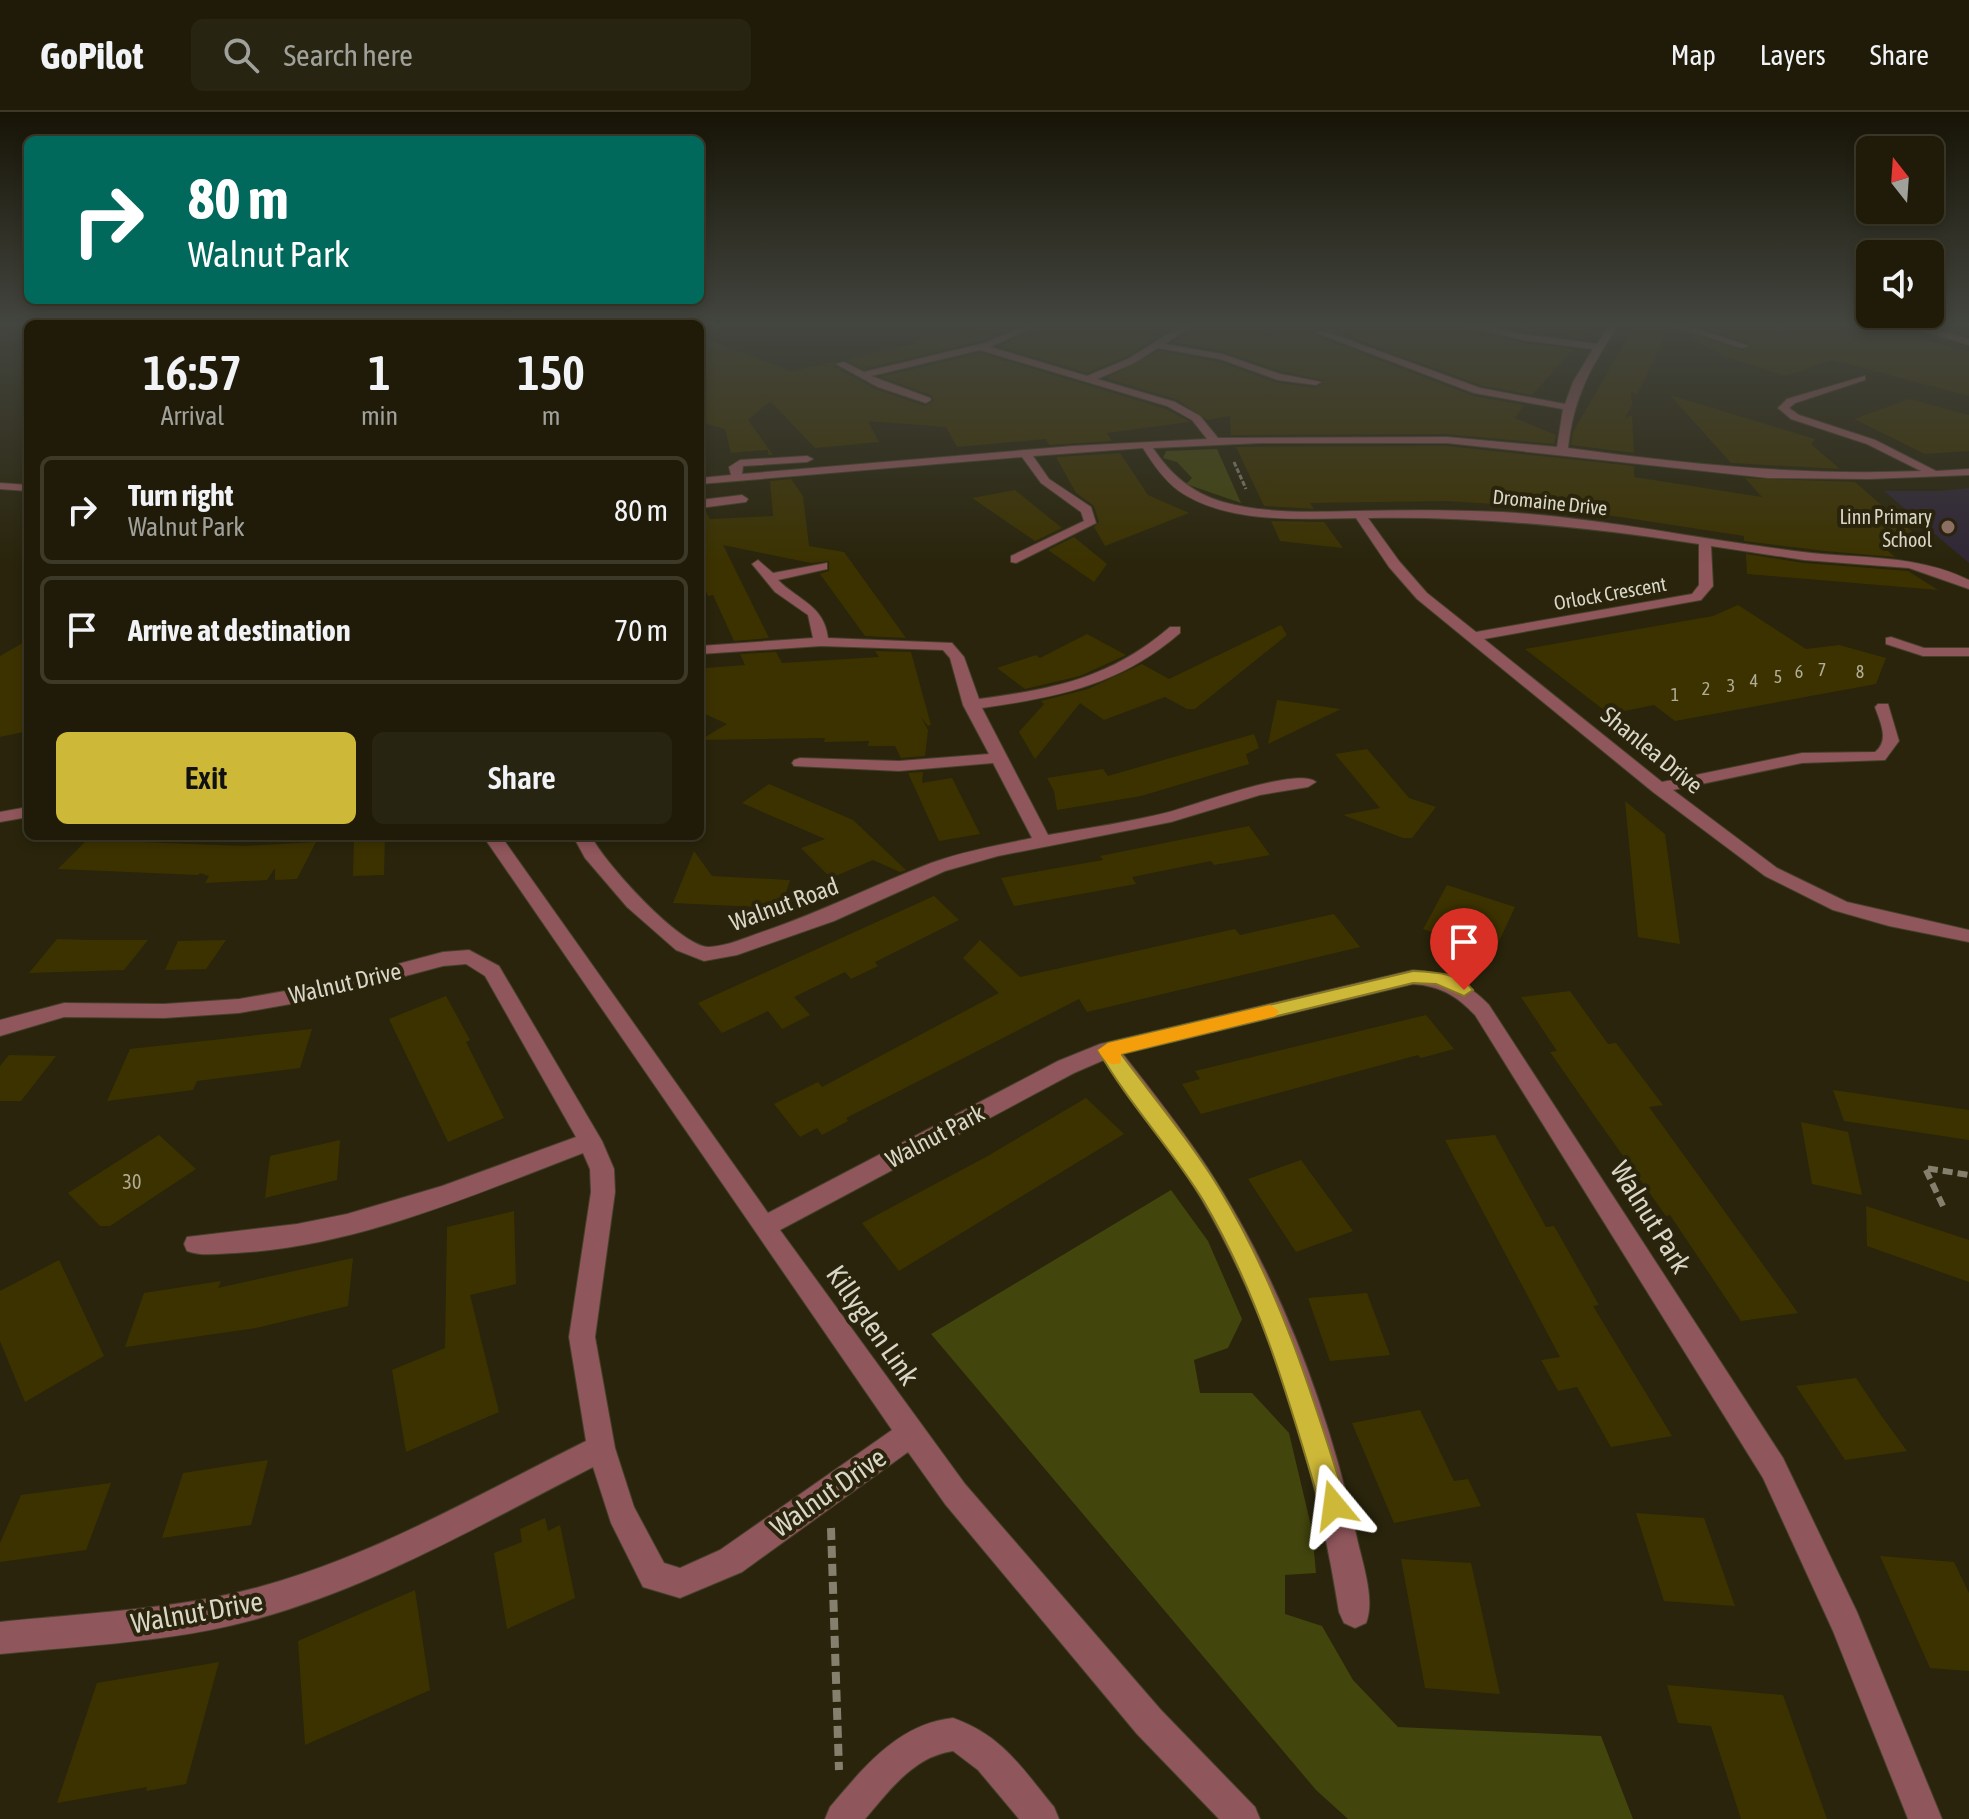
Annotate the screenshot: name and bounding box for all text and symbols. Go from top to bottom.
search box [191,19,751,91]
icon: search [219,33,263,77]
text: GoPilot [40,34,143,77]
text: Search here [283,38,413,72]
text: Map [1671,39,1716,71]
text: Layers [1760,39,1826,71]
text: Share [1870,39,1929,71]
north arrow [1856,136,1944,224]
map controls [1856,136,1944,328]
text: 80 m [188,167,289,231]
icon: right [56,168,160,272]
text: Walnut Park [188,233,350,275]
button: sound [1856,240,1944,328]
text: 16:57 [143,345,242,400]
text: 1 [368,345,391,400]
text: 150 [517,345,585,400]
text: Arrival [161,401,224,431]
text: min [361,401,398,431]
text: m [542,401,560,431]
text: Turn right [128,478,234,512]
street label: Dromaine Drive [1492,485,1608,519]
icon: right [60,488,104,532]
text: 80 m [614,493,668,527]
place label: Linn Primary School [1839,505,1933,551]
text: Walnut Park [128,512,245,542]
marker: Linn Primary School [1939,518,1957,536]
street label: Orlock Crescent [1552,572,1668,614]
icon: arrive [60,608,104,652]
text: Arrive at destination [128,613,350,647]
text: 70 m [614,613,668,647]
house number: 7 [1818,659,1826,680]
house number: 6 [1795,661,1803,682]
house number: 8 [1856,661,1864,682]
house number: 5 [1774,666,1782,687]
house number: 4 [1750,670,1758,691]
house number: 3 [1727,675,1735,696]
house number: 2 [1702,678,1710,699]
house number: 1 [1671,684,1679,705]
street label: Shanlea Drive [1596,701,1708,799]
button: Exit [56,732,356,824]
button: Share [372,732,672,824]
street label: Walnut Road [726,872,842,936]
pin [1430,908,1498,990]
icon: arrive [1442,920,1486,964]
street label: Walnut Drive [286,957,404,1009]
street label: Walnut Park [881,1099,989,1173]
street label: Walnut Park [1604,1155,1698,1279]
house number: 30 [123,1170,141,1193]
street label: Killyglen Link [820,1259,926,1391]
street label: Walnut Drive [764,1441,892,1543]
position arrow [1292,1463,1376,1547]
street label: Walnut Drive [129,1585,265,1639]

